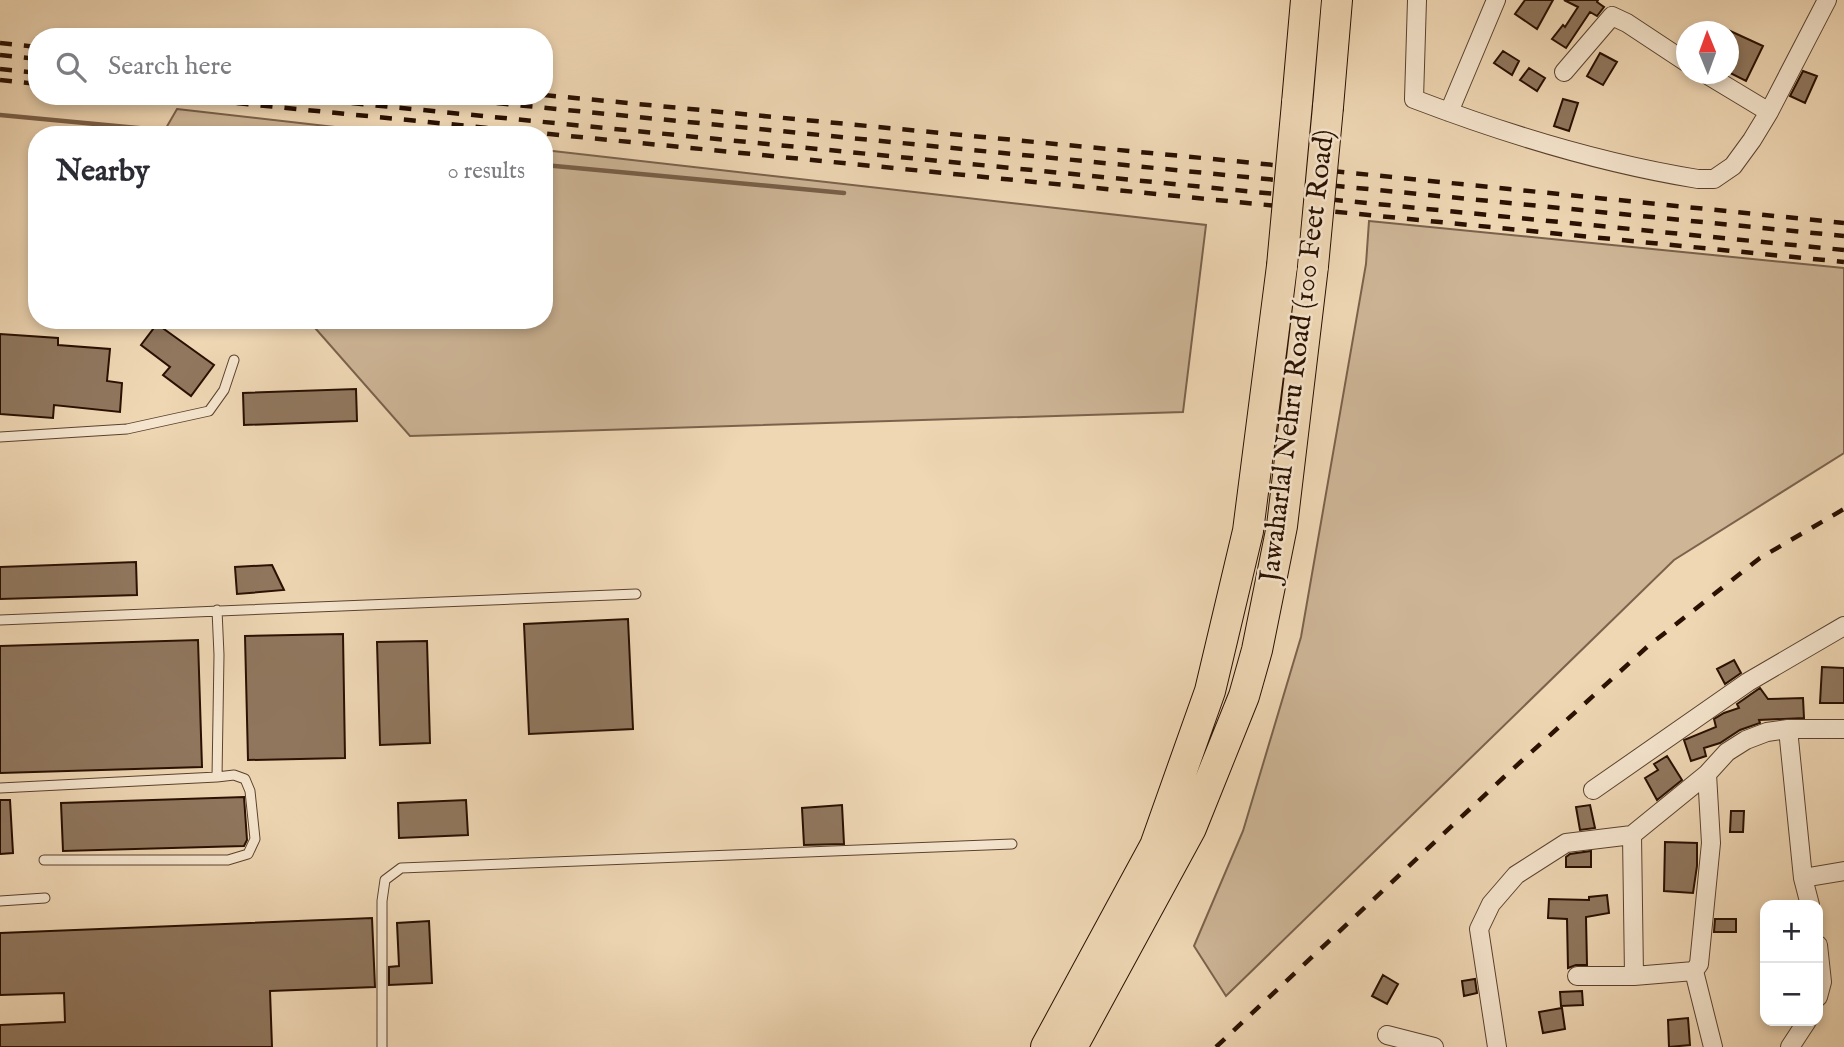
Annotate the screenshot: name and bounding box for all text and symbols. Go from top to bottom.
north arrow [1676,21,1739,84]
search box [28,28,553,105]
icon: search [52,48,90,86]
text: Search here [108,50,232,83]
street label: Jawaharlal Nehru Road (100 Feet Road) [1252,128,1343,587]
text: Nearby [56,153,149,191]
text: 0 results [447,157,525,186]
map controls [1760,900,1823,1026]
button: + [1760,900,1823,963]
button: − [1760,963,1823,1026]

